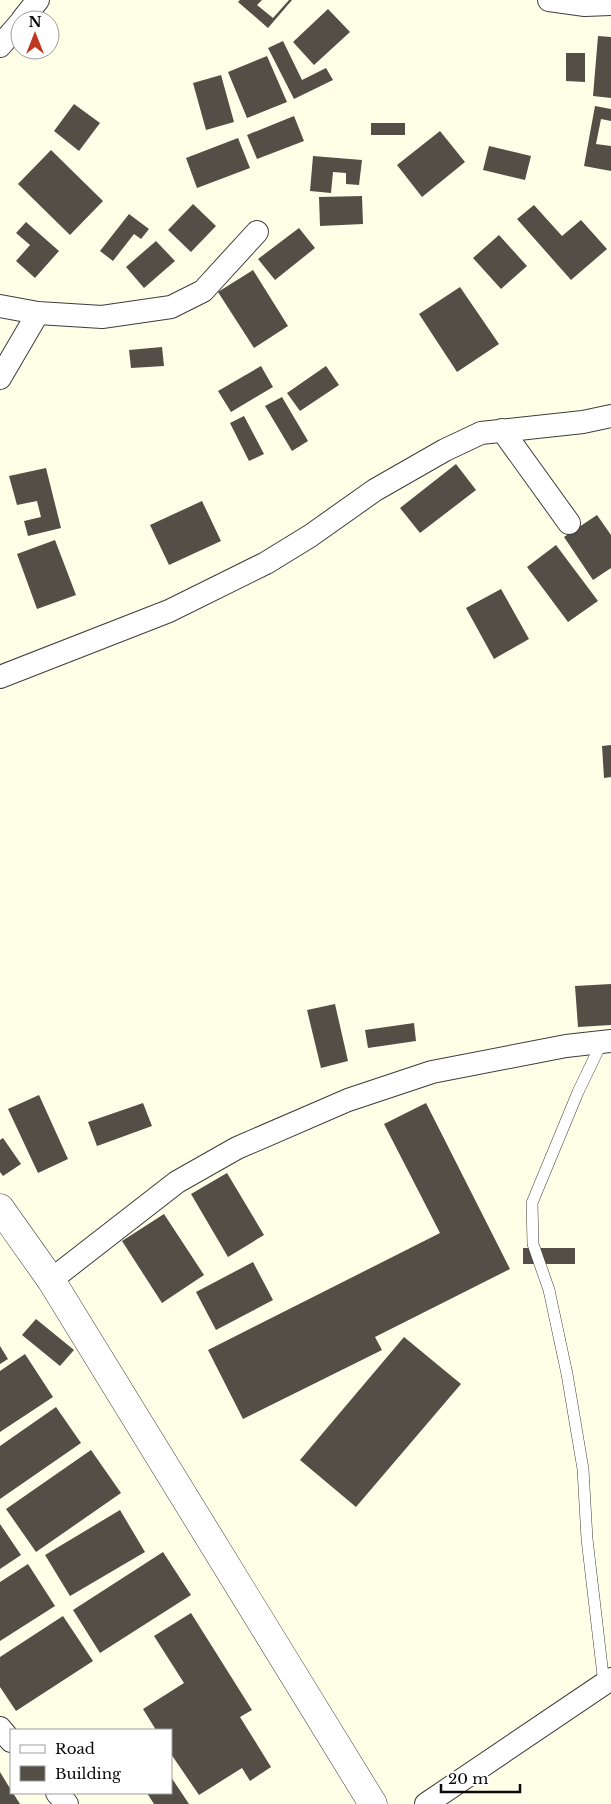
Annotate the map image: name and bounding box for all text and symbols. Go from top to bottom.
north arrow [10,10,60,60]
text: N [28,13,42,31]
legend [10,1729,172,1794]
text: Road [55,1739,95,1758]
scale bar [441,1762,520,1794]
text: Building [55,1764,122,1783]
text: 20 m [448,1769,488,1788]

